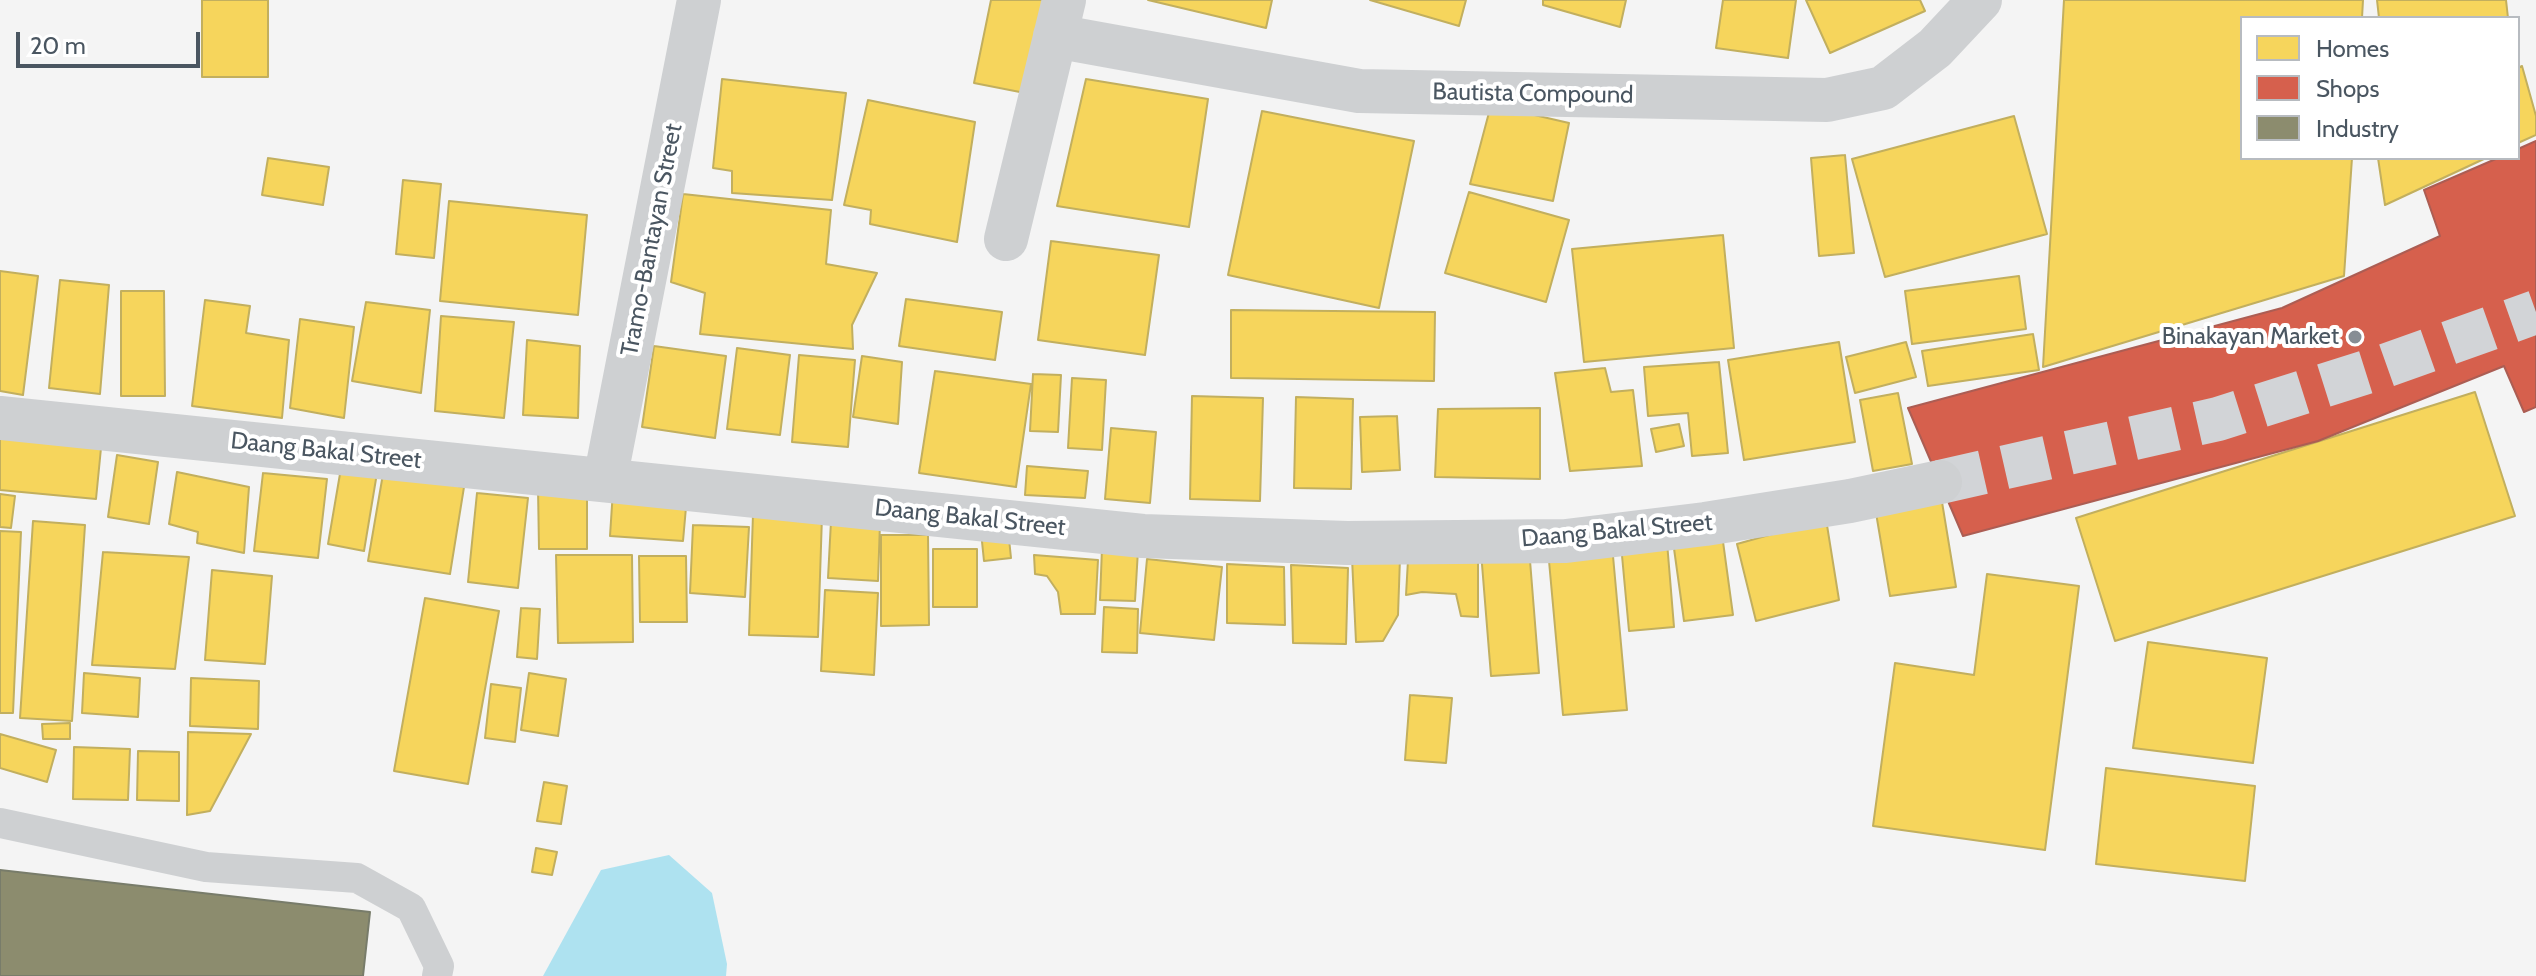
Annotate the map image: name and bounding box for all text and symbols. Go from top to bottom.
scale bar [20,16,204,66]
legend [2240,16,2520,160]
text: 20 m [30,31,86,60]
text: Homes [2316,34,2389,63]
text: Shops [2316,74,2379,103]
street label: Bautista Compound [1432,78,1634,110]
text: Industry [2316,114,2399,143]
street label: Tramo-Bantayan Street [615,121,689,359]
place label: Binakayan Market [2162,323,2339,351]
marker: Binakayan Market [2346,328,2364,346]
street label: Daang Bakal Street [229,427,423,475]
street label: Daang Bakal Street [873,494,1067,542]
street label: Daang Bakal Street [1520,508,1714,554]

